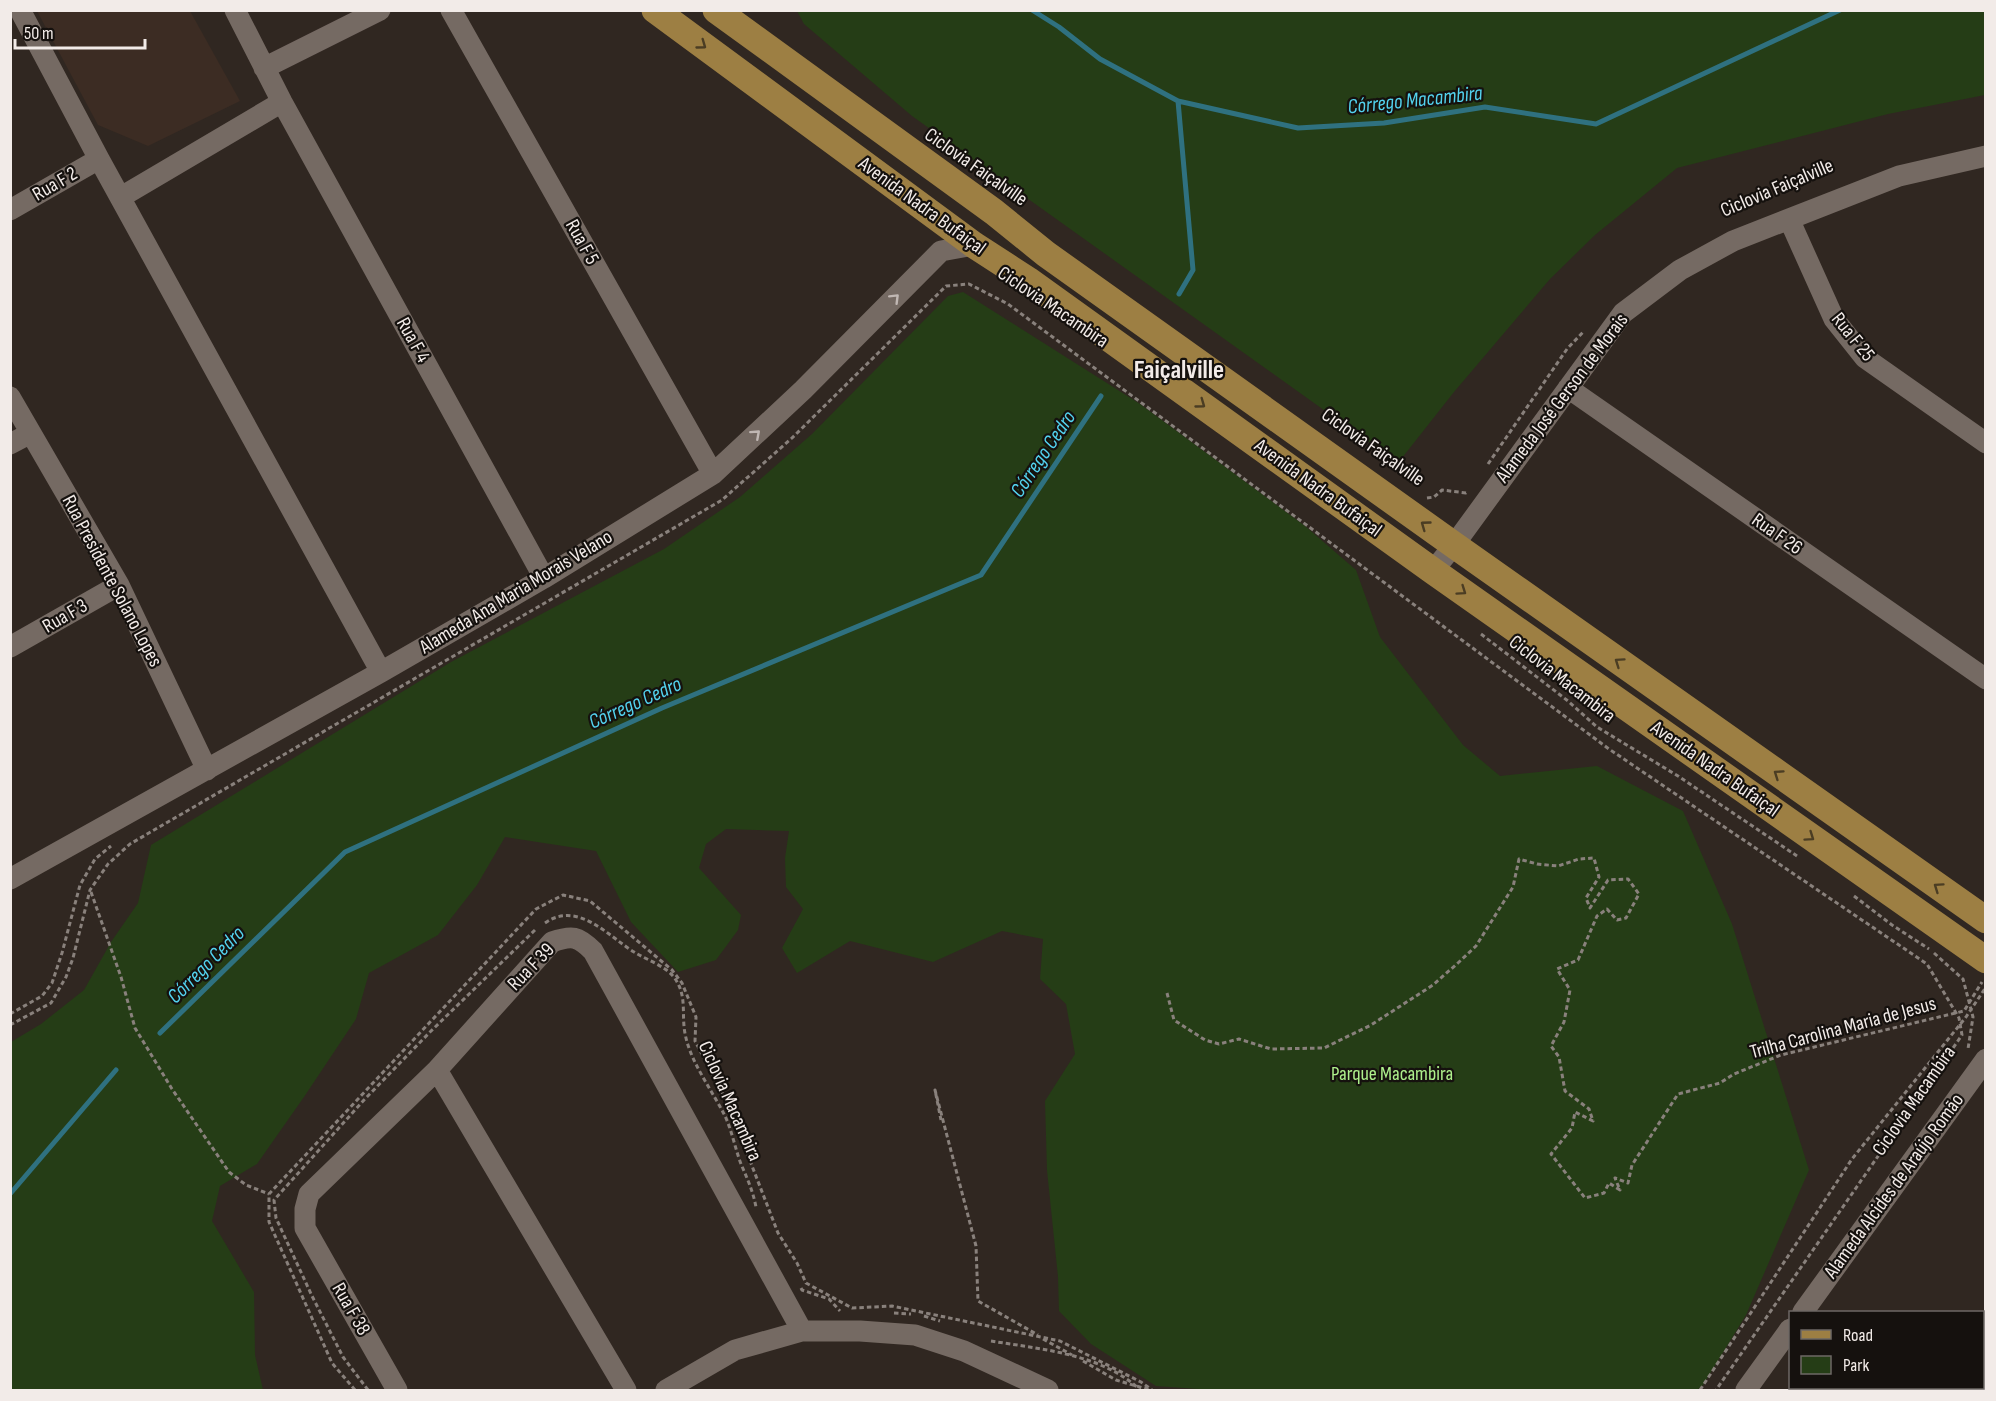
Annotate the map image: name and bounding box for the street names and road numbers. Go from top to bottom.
street label: Ciclovia Faiçalville [920,123,1032,211]
street label: Avenida Nadra Bufaiçal [853,151,990,260]
street label: Ciclovia Faiçalville [1717,153,1837,223]
street label: Rua F 2 [28,162,82,206]
street label: Rua F 5 [560,215,604,269]
street label: Ciclovia Macambira [993,261,1113,353]
street label: Rua F 25 [1826,308,1880,366]
street label: Alameda José Gerson de Morais [1490,309,1633,488]
street label: Rua F 4 [391,313,435,367]
street label: Ciclovia Faiçalville [1317,403,1429,491]
street label: Avenida Nadra Bufaiçal [1249,433,1386,542]
street label: Rua Presidente Solano Lopes [57,491,167,671]
street label: Rua F 26 [1747,508,1807,560]
street label: Alameda Ana Maria Morais Velano [414,525,617,660]
street label: Rua F 3 [38,594,92,638]
street label: Ciclovia Macambira [1504,630,1620,728]
street label: Avenida Nadra Bufaiçal [1645,715,1784,822]
street label: Rua F 39 [503,938,559,996]
street label: Trilha Carolina Maria de Jesus [1747,992,1939,1064]
street label: Ciclovia Macambira [693,1037,767,1165]
street label: Ciclovia Macambira [1867,1041,1961,1161]
street label: Alameda Alcides de Araújo Romão [1818,1089,1969,1284]
street label: Rua F 38 [326,1278,376,1340]

